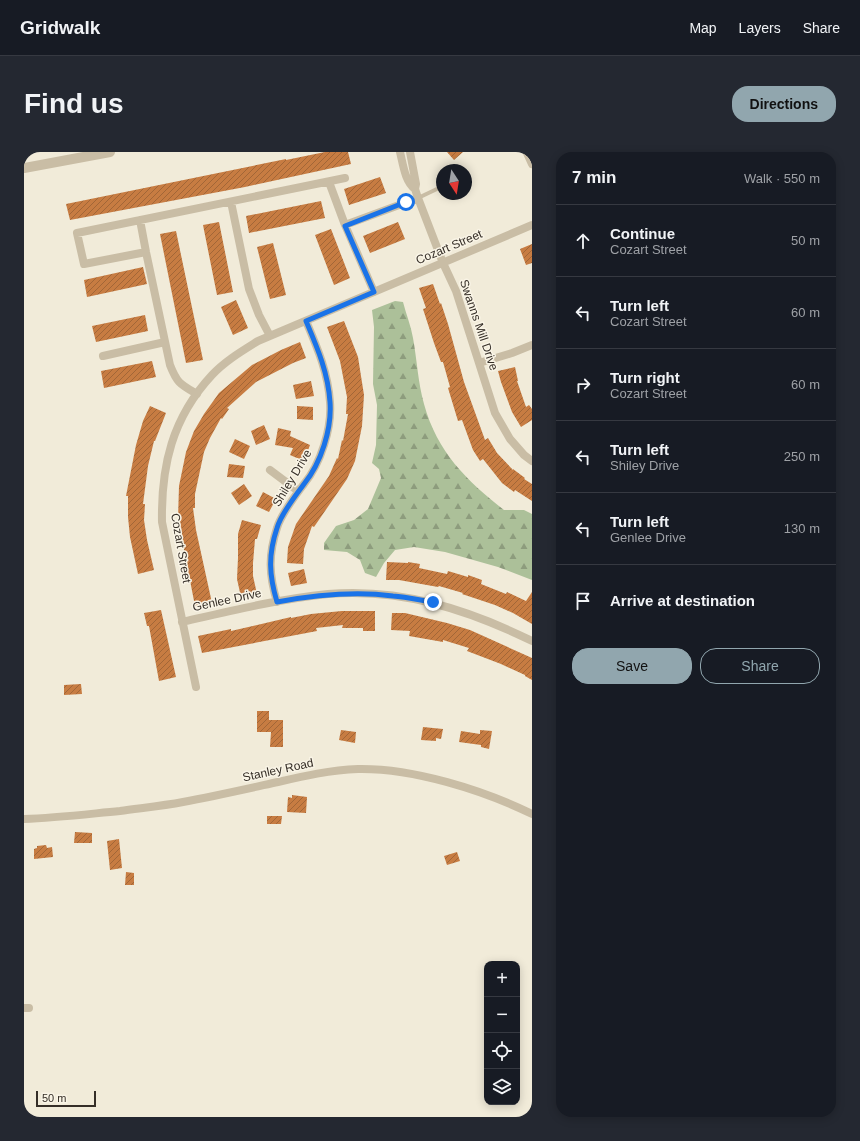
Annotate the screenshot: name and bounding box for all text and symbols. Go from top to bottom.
text: Gridwalk [20,17,100,38]
text: Map [689,20,717,36]
text: Layers [739,20,781,36]
text: Share [803,20,840,36]
button: Directions [732,86,836,122]
text: Find us [24,88,124,119]
north arrow [436,164,472,200]
text: 7 min [572,168,616,187]
text: Walk · 550 m [744,171,820,186]
route start [397,193,415,211]
text: Continue [610,225,675,242]
street label: Cozart Street [414,226,485,267]
icon: ahead [572,230,594,252]
text: 50 m [791,233,820,248]
text: Cozart Street [610,242,687,257]
street label: Swanns Mill Drive [457,278,501,373]
text: Turn left [610,297,669,314]
icon: left [572,302,594,324]
text: 60 m [791,305,820,320]
text: Cozart Street [610,314,687,329]
text: Turn right [610,369,680,386]
icon: right [572,374,594,396]
text: 60 m [791,377,820,392]
text: Cozart Street [610,386,687,401]
text: Turn left [610,441,669,458]
icon: left [572,446,594,468]
street label: Shiley Drive [270,447,315,509]
text: 250 m [784,449,820,464]
text: Shiley Drive [610,458,679,473]
street label: Cozart Street [168,512,194,585]
text: Turn left [610,513,669,530]
icon: left [572,518,594,540]
text: 130 m [784,521,820,536]
text: Genlee Drive [610,530,686,545]
street label: Genlee Drive [191,586,263,614]
icon: arrive [572,590,594,612]
text: Arrive at destination [610,592,755,609]
route end [424,593,442,611]
button: Save [572,648,692,684]
button: Share [700,648,820,684]
street label: Stanley Road [241,756,315,784]
map controls [484,961,520,1105]
button: + [484,961,520,997]
button: − [484,997,520,1033]
button: locate [484,1033,520,1069]
button: layers [484,1069,520,1105]
scale bar [36,1089,96,1108]
text: 50 m [42,1092,66,1104]

